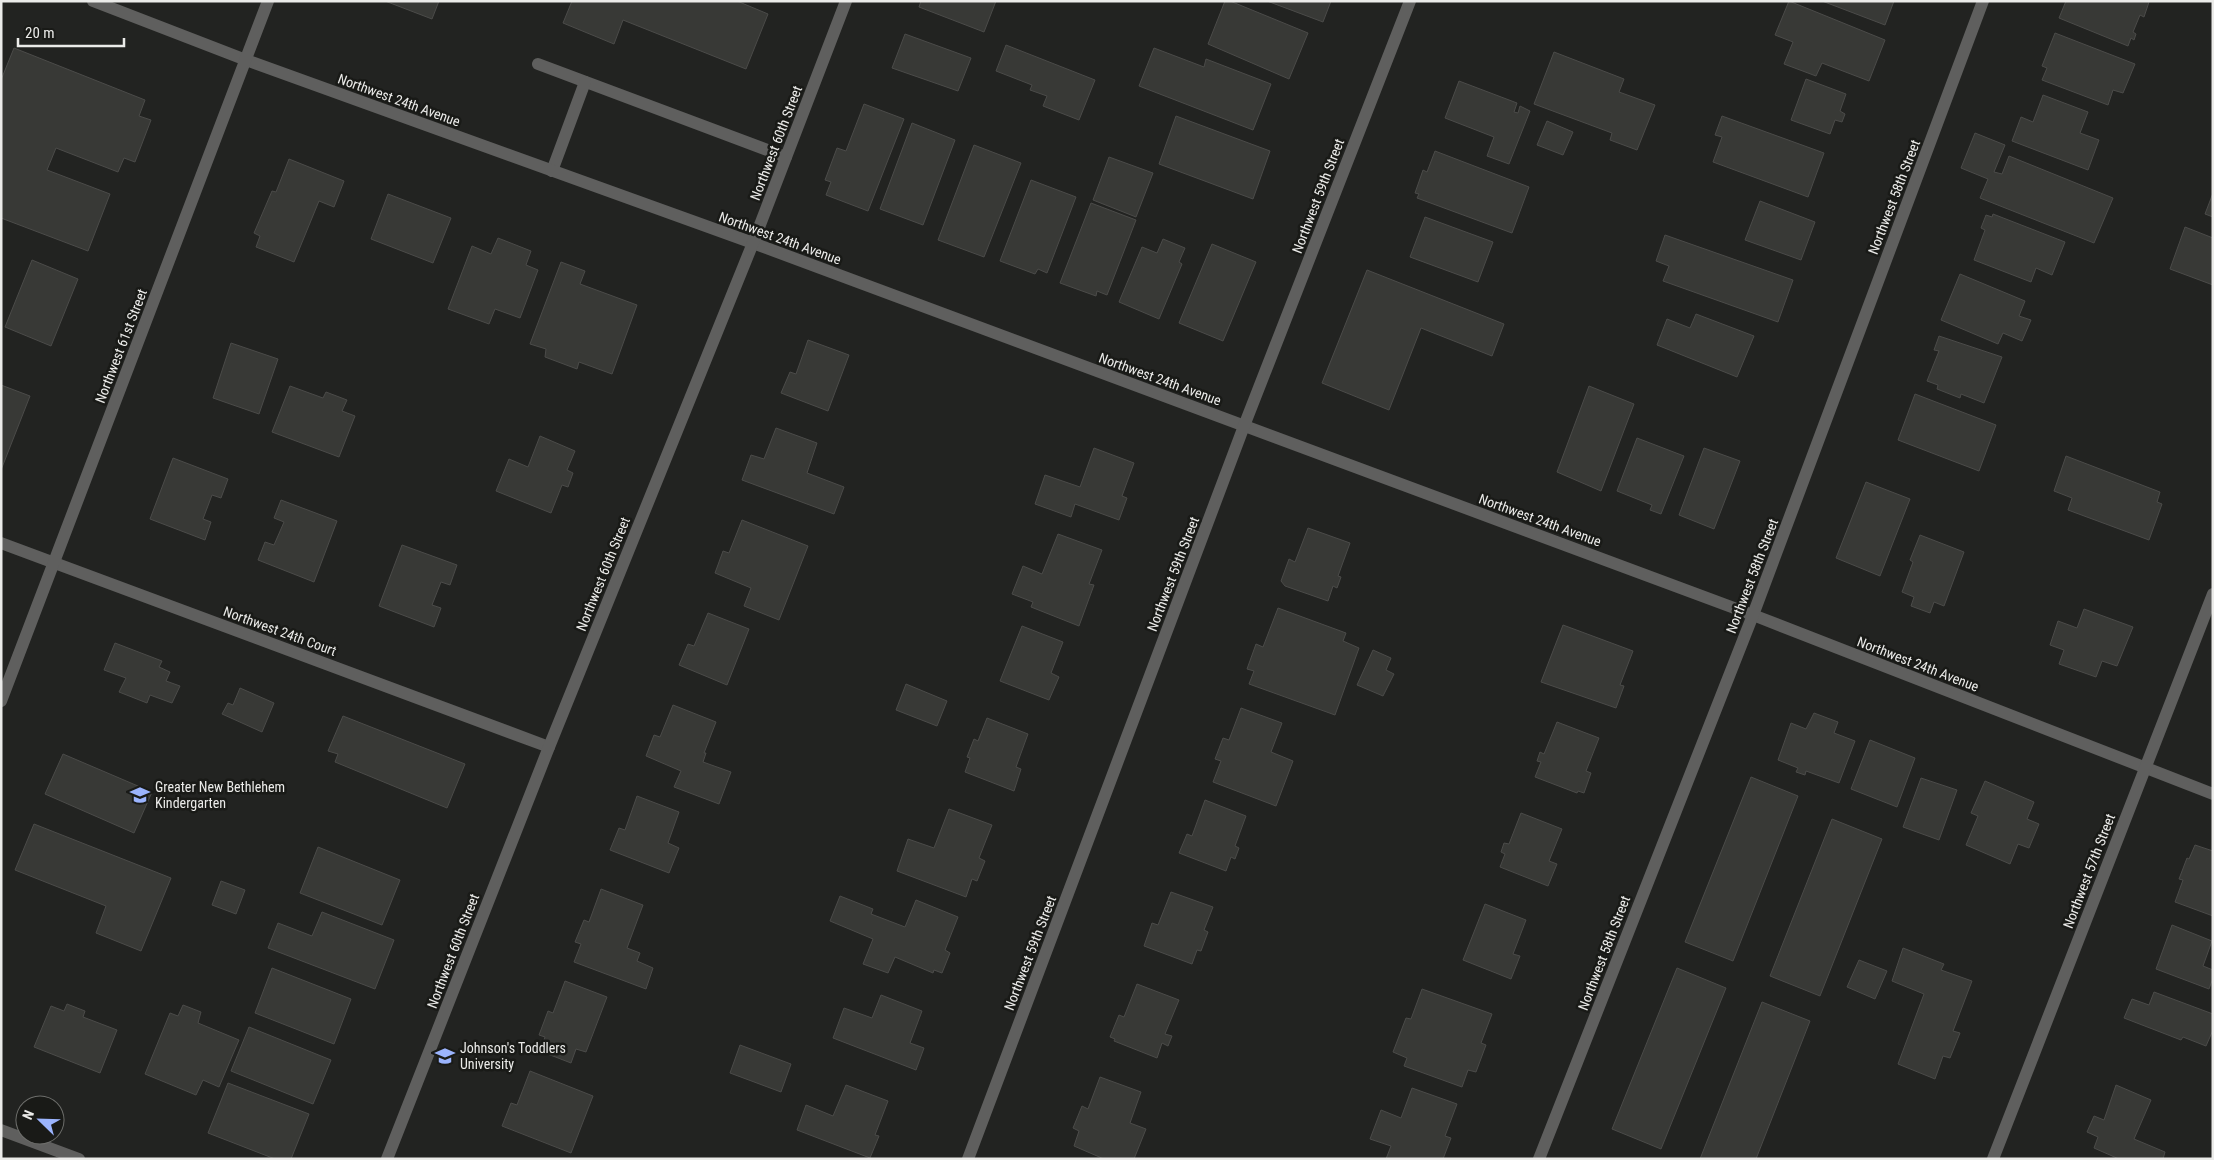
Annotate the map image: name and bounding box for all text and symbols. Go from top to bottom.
scale bar [18,15,124,47]
text: 20 m [25,24,55,42]
street label: Northwest 24th Avenue [336,70,463,130]
street label: Northwest 60th Street [747,83,805,203]
street label: Northwest 59th Street [1289,136,1347,256]
street label: Northwest 58th Street [1865,137,1923,257]
street label: Northwest 24th Avenue [717,208,844,268]
street label: Northwest 61st Street [92,287,150,405]
street label: Northwest 24th Avenue [1097,349,1224,409]
street label: Northwest 24th Avenue [1477,490,1604,550]
street label: Northwest 59th Street [1144,514,1202,634]
street label: Northwest 60th Street [573,515,633,633]
street label: Northwest 58th Street [1723,516,1781,636]
street label: Northwest 24th Court [221,603,339,659]
street label: Northwest 24th Avenue [1855,633,1981,695]
place label: Greater New Bethlehem Kindergarten [155,779,285,811]
school or university icon: Greater New Bethlehem Kindergarten [129,784,151,806]
street label: Northwest 57th Street [2060,811,2118,931]
street label: Northwest 60th Street [424,891,482,1011]
street label: Northwest 59th Street [1001,893,1059,1013]
street label: Northwest 58th Street [1575,893,1633,1013]
place label: Johnson's Toddlers University [460,1040,566,1072]
school or university icon: Johnson's Toddlers University [434,1045,456,1067]
north arrow [15,1095,65,1145]
text: N [19,1108,37,1122]

